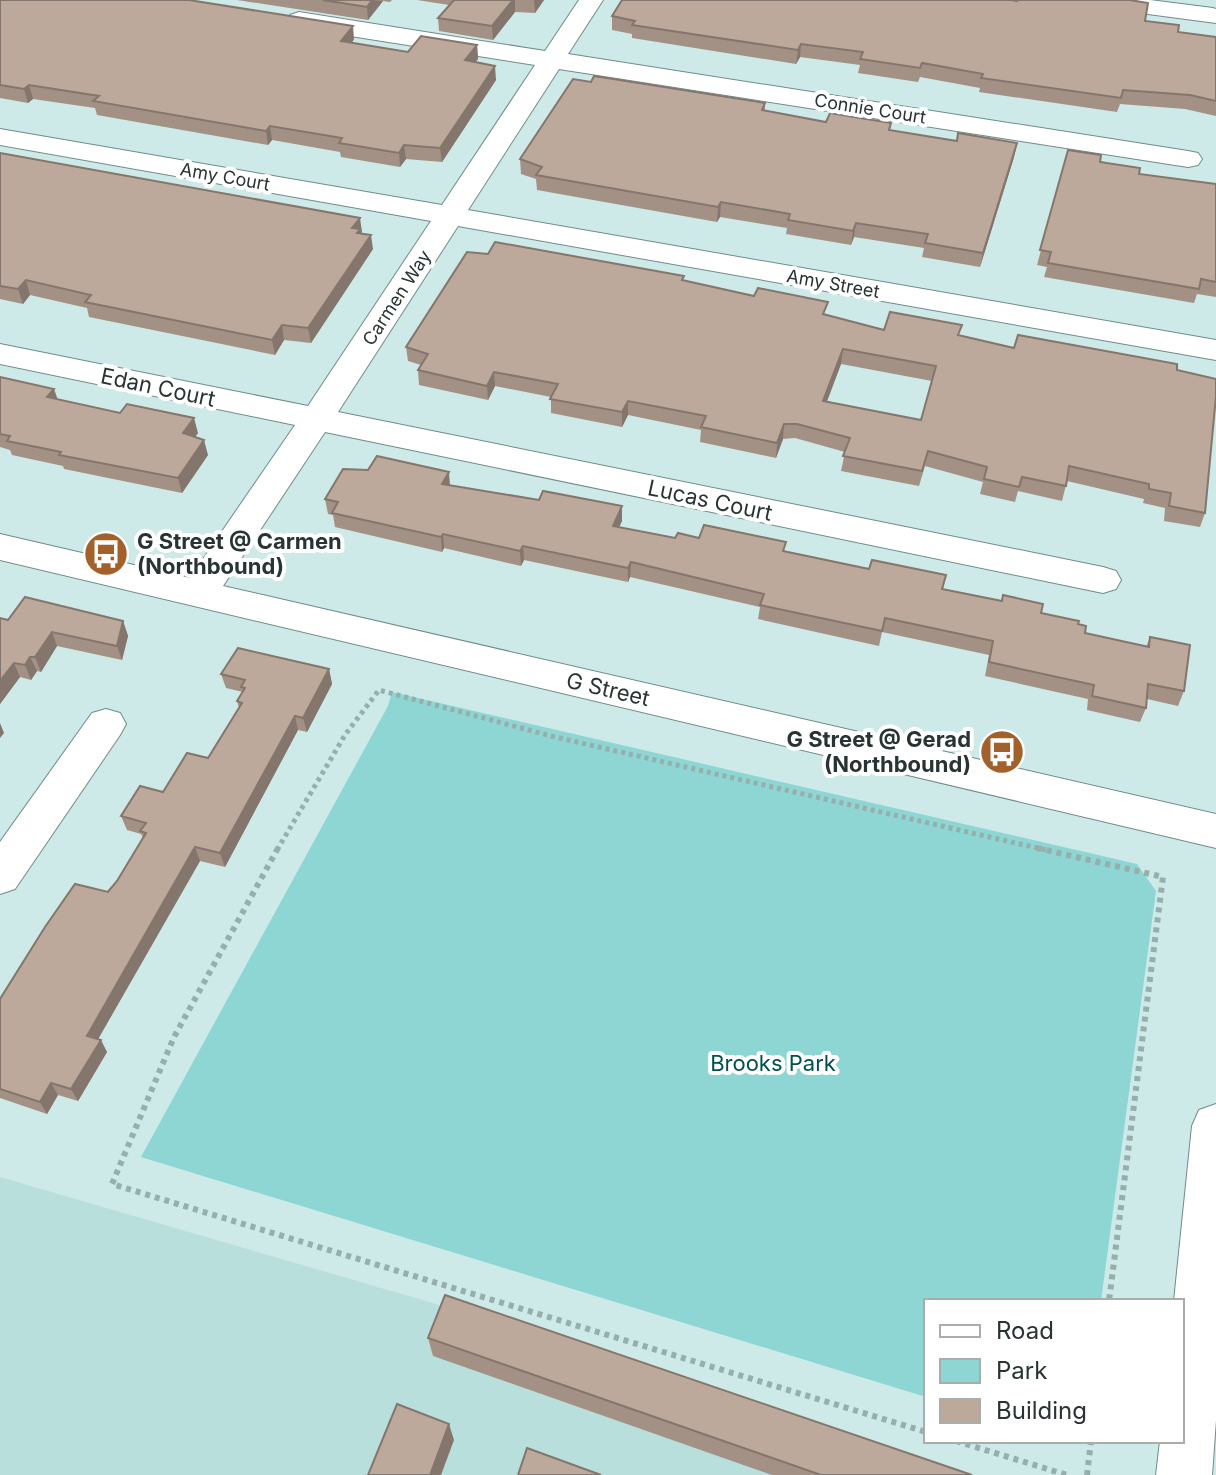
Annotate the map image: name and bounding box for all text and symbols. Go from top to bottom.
street label: Connie Court [813,89,927,128]
street label: Amy Court [179,158,272,195]
street label: Carmen Way [358,246,435,349]
street label: Amy Street [785,265,881,302]
street label: Edan Court [98,362,218,412]
street label: Lucas Court [645,474,775,526]
place label: G Street @ Carmen (Northbound) [137,528,342,579]
bus stop icon: G Street @ Carmen (Northbound) [82,530,130,578]
street label: G Street [564,667,652,711]
place label: G Street @ Gerad (Northbound) [786,726,971,777]
bus stop icon: G Street @ Gerad (Northbound) [978,728,1026,776]
park label: Brooks Park [710,1050,836,1076]
legend [924,1299,1184,1443]
text: Road [996,1316,1054,1345]
text: Park [996,1356,1047,1385]
text: Building [996,1396,1087,1425]

